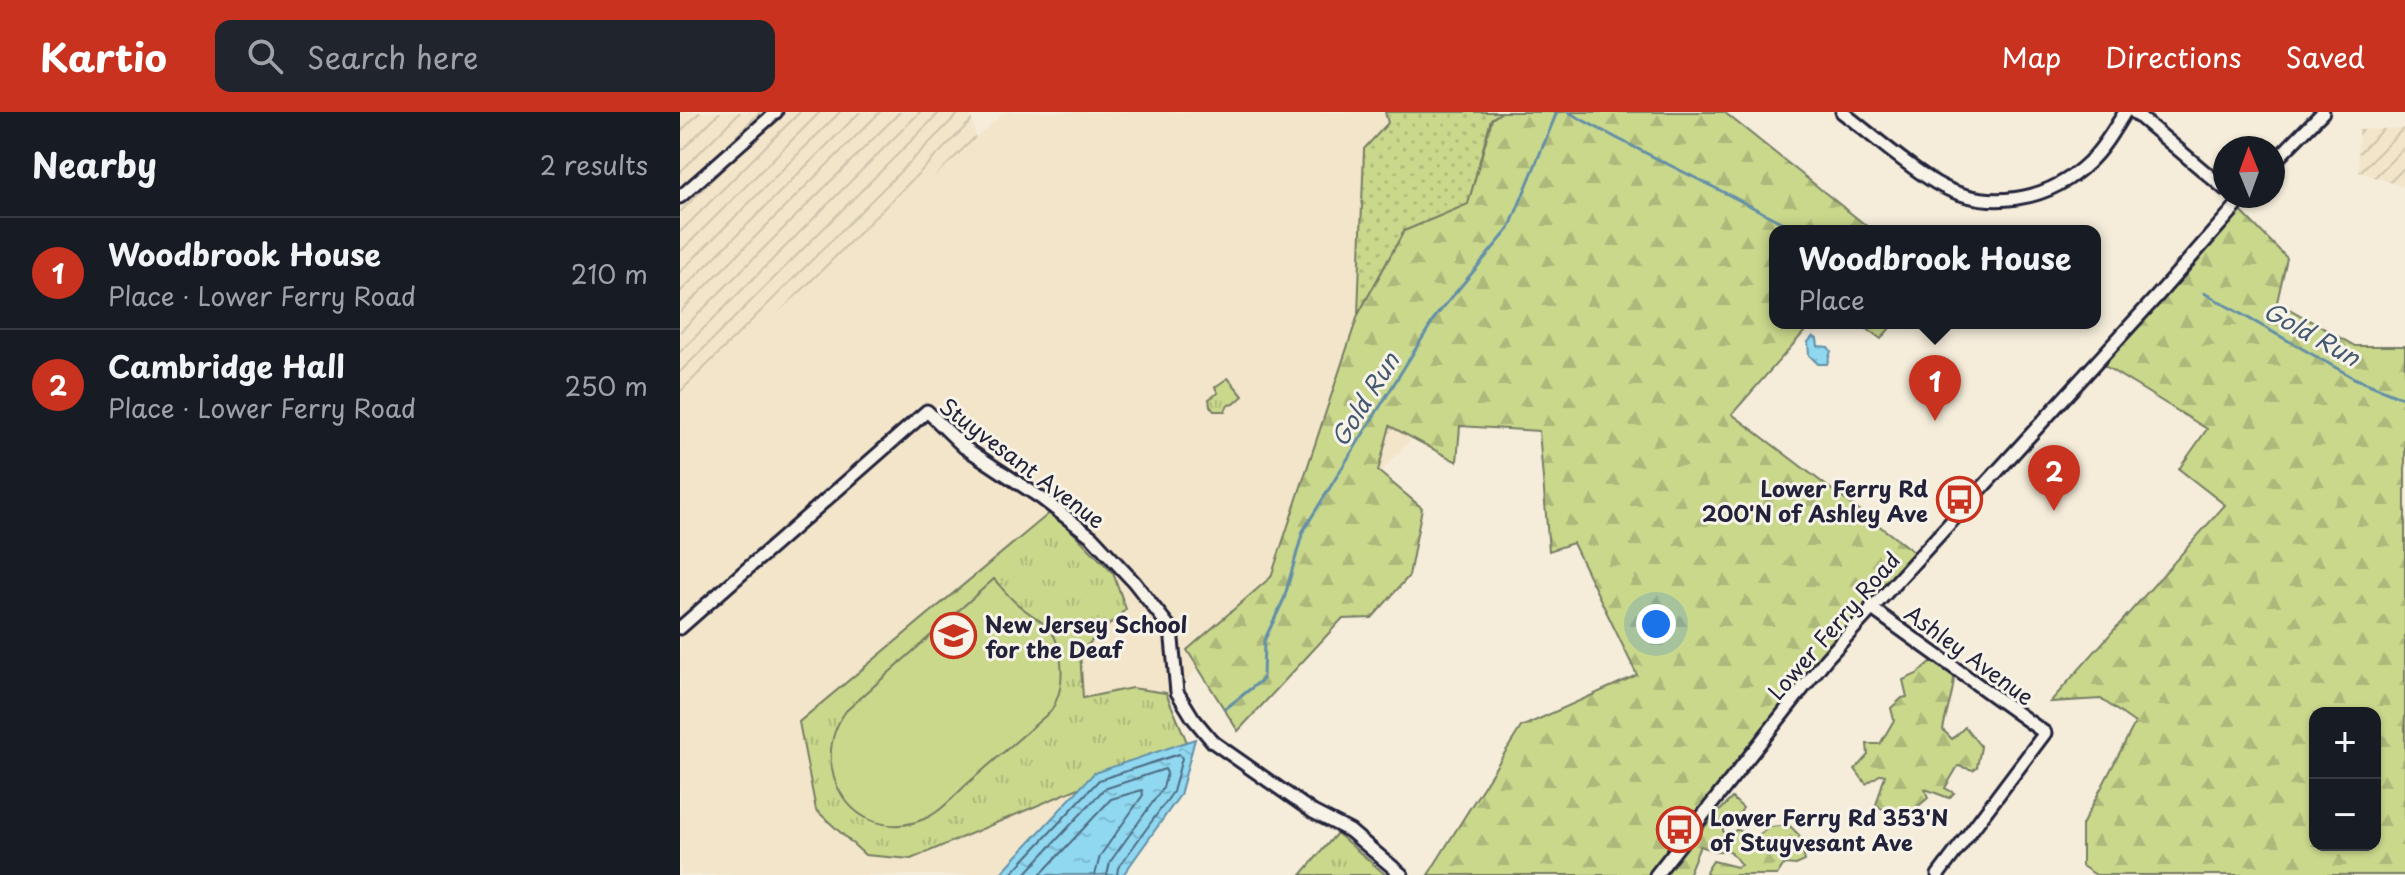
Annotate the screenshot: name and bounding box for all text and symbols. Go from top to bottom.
search box [215,20,775,92]
text: Kartio [40,28,167,85]
icon: search [243,34,287,78]
text: Search here [307,34,478,79]
text: Map [2002,35,2061,78]
text: Directions [2105,35,2242,78]
text: Saved [2286,35,2365,78]
north arrow [2213,136,2285,208]
text: Nearby [32,138,157,190]
text: 2 results [540,145,648,184]
popup [1769,225,2101,329]
text: Woodbrook House [108,231,381,276]
text: Woodbrook House [1799,235,2071,280]
text: 1 [52,254,64,293]
text: 210 m [571,254,648,293]
text: Place · Lower Ferry Road [108,276,416,315]
text: Place [1799,280,1865,319]
water label: Gold Run [2257,292,2368,375]
text: Cambridge Hall [108,343,345,388]
water label: Gold Run [1321,344,1408,453]
pin: 1 [1909,355,1961,421]
text: 2 [49,366,67,405]
text: 250 m [564,366,648,405]
text: Place · Lower Ferry Road [108,388,416,427]
street label: Stuyvesant Avenue [933,389,1113,535]
pin: 2 [2028,445,2080,511]
place label: Lower Ferry Rd 200'N of Ashley Ave [1702,471,1928,529]
bus stop icon: Lower Ferry Rd 200'N of Ashley Ave [1935,476,1983,524]
street label: Lower Ferry Road [1759,544,1907,706]
street label: Ashley Avenue [1899,596,2041,712]
your location [1636,604,1676,644]
place label: New Jersey School for the Deaf [985,607,1187,665]
school or university icon: New Jersey School for the Deaf [930,612,978,660]
map controls [2309,707,2381,851]
button: + [2309,707,2381,779]
button: − [2309,779,2381,851]
place label: Lower Ferry Rd 353'N of Stuyvesant Ave [1710,800,1948,858]
bus stop icon: Lower Ferry Rd 353'N of Stuyvesant Ave [1655,805,1703,853]

